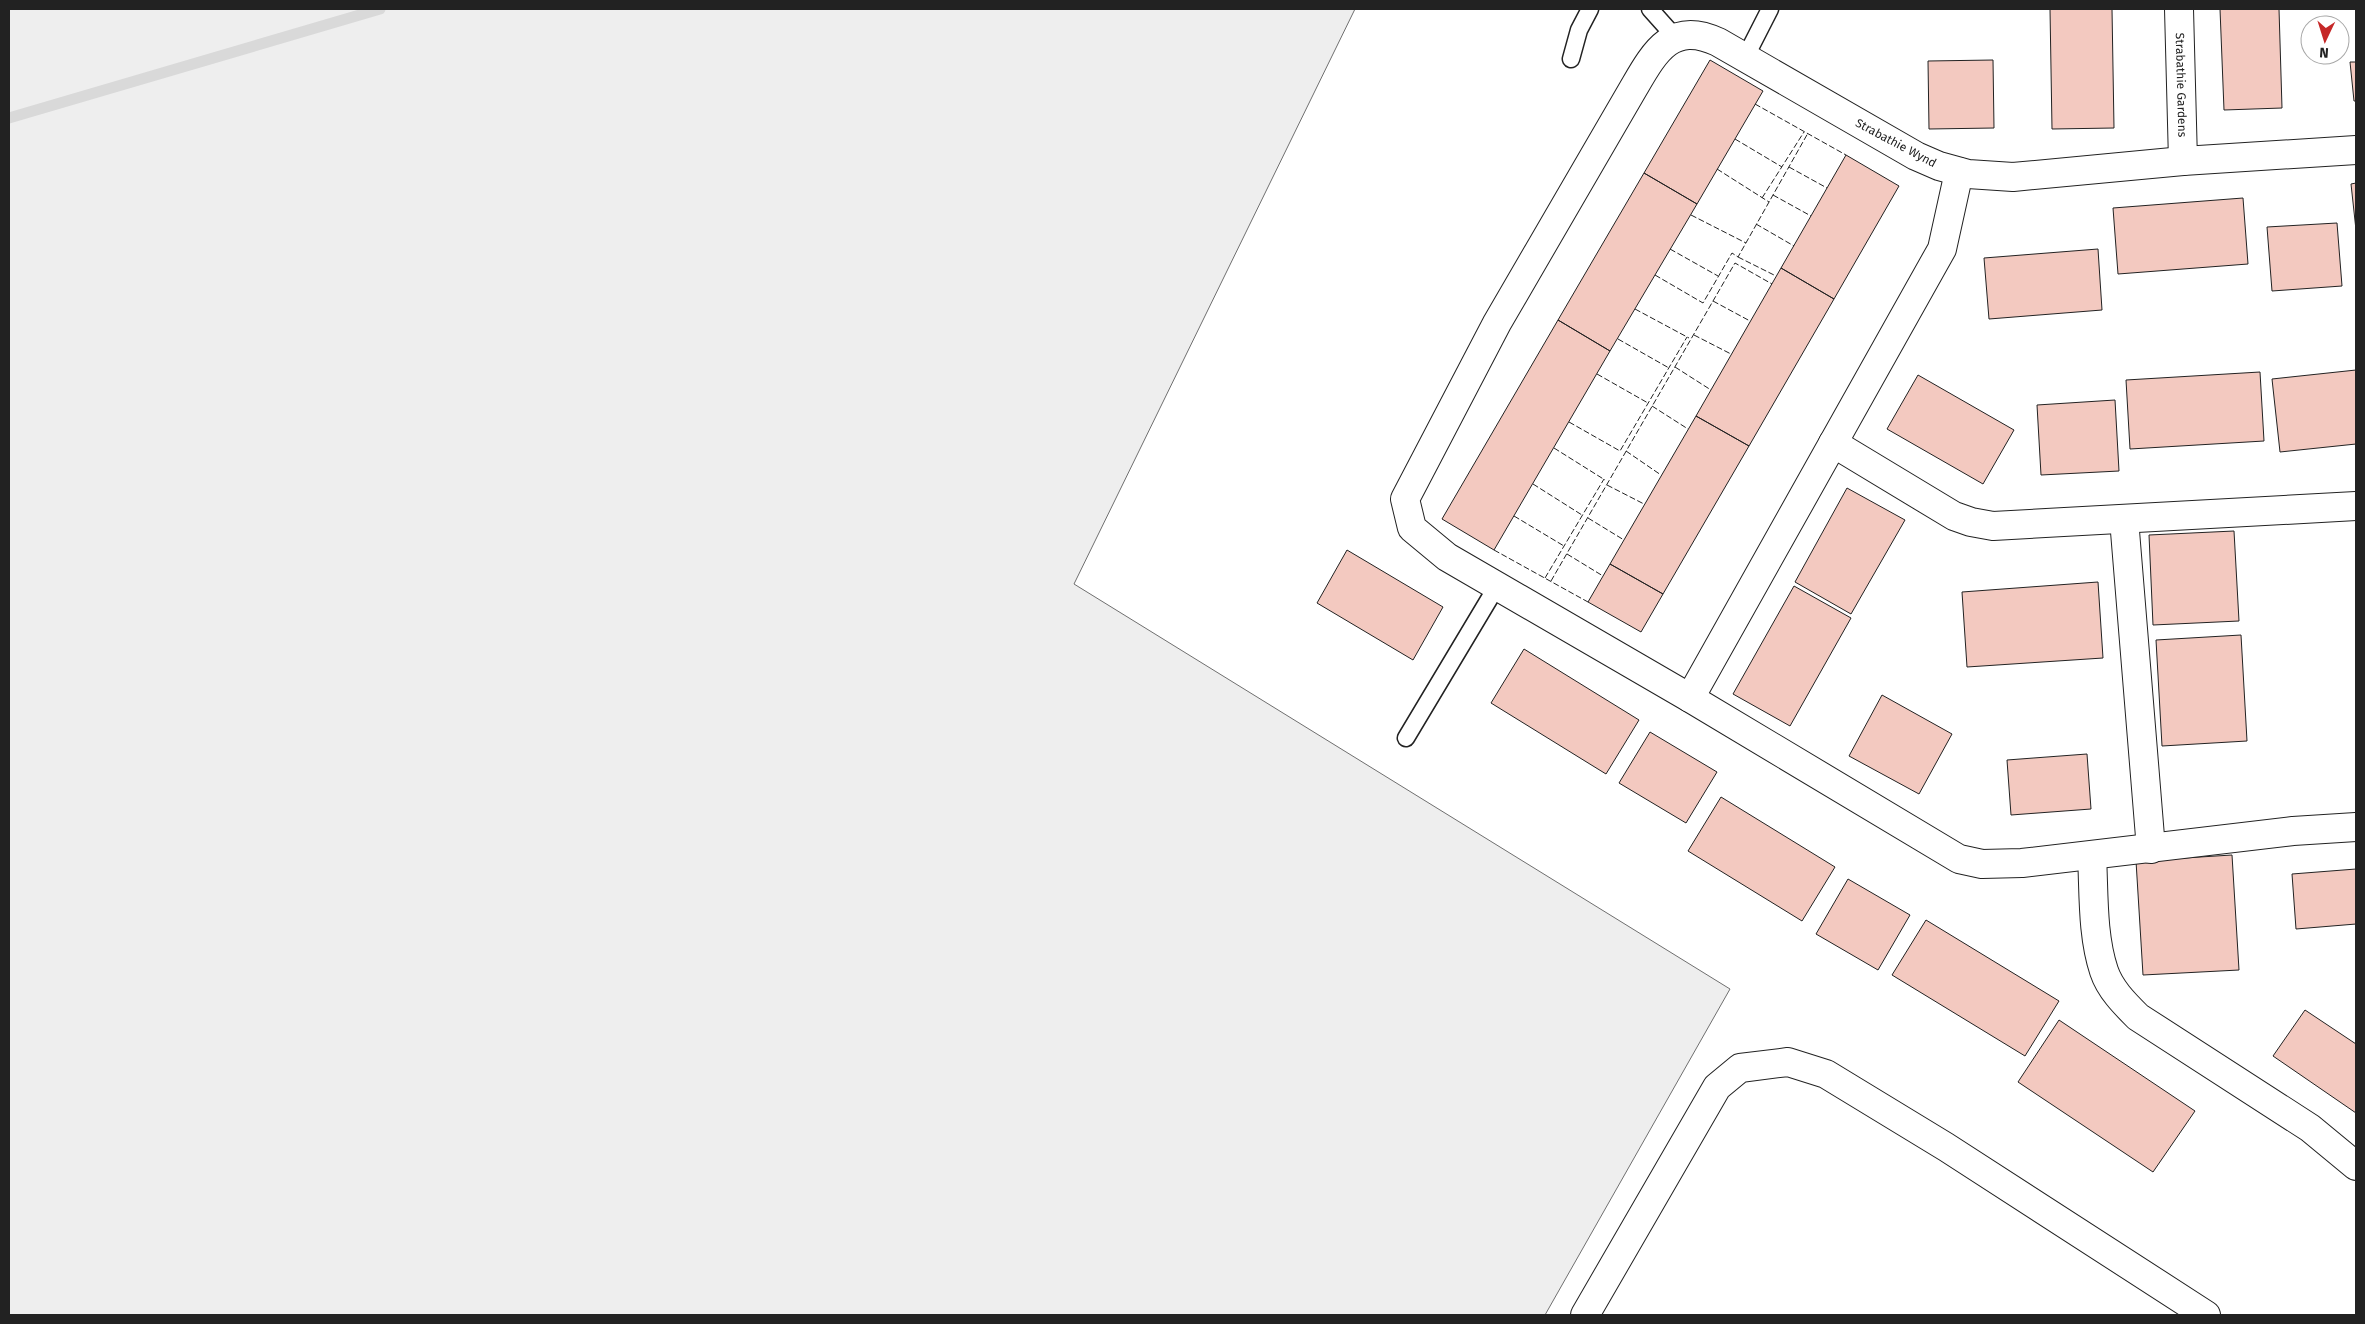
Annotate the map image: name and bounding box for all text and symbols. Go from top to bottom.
north arrow [2300,15,2350,65]
street label: Strabathie Gardens [2173,33,2189,138]
text: N [2319,44,2329,61]
street label: Strabathie Wynd [1853,116,1939,170]

